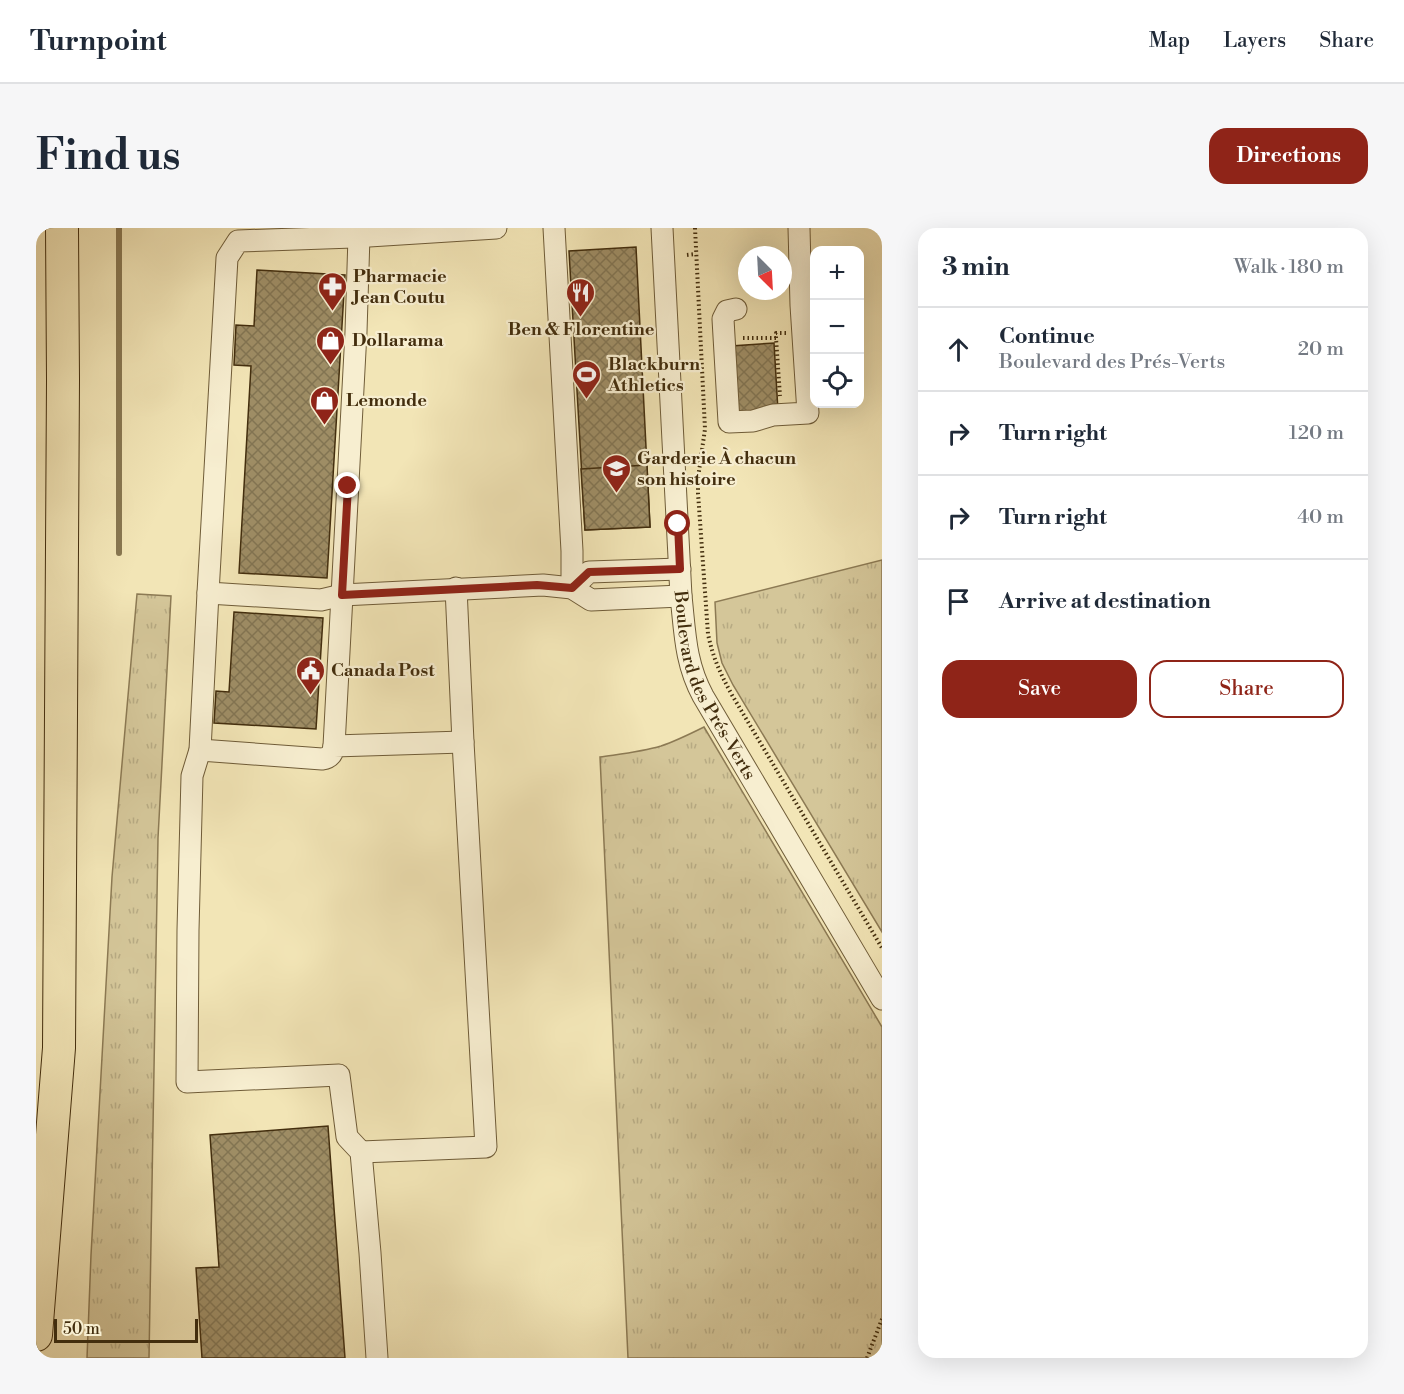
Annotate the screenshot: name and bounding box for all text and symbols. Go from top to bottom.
text: Turnpoint [30,24,166,59]
text: Map [1149,28,1190,54]
text: Layers [1223,28,1286,54]
text: Share [1319,28,1374,54]
button: Directions [1209,128,1368,184]
text: Find us [36,130,180,183]
north arrow [738,246,792,300]
map controls [810,246,864,408]
button: + [810,246,864,300]
text: 3 min [942,251,1010,283]
text: Walk · 180 m [1234,255,1344,280]
place label: Pharmacie Jean Coutu [350,265,447,309]
pharmacy icon: Pharmacie Jean Coutu [316,270,348,312]
restaurant icon: Ben & Florentine [565,276,597,318]
button: − [810,300,864,354]
place label: Ben & Florentine [508,318,655,341]
text: Continue [999,323,1095,350]
shop icon: Dollarama [315,324,347,366]
place label: Dollarama [352,329,444,352]
icon: ahead [942,333,975,366]
text: 20 m [1298,337,1344,362]
text: Boulevard des Prés-Verts [999,350,1225,375]
place label: Blackburn Athletics [607,353,700,397]
button: locate [810,354,864,408]
sports icon: Blackburn Athletics [571,358,603,400]
shop icon: Lemonde [309,384,341,426]
place label: Lemonde [346,389,427,412]
icon: right [942,417,975,450]
text: Turn right [999,420,1107,447]
text: 120 m [1289,421,1344,446]
place label: Garderie À chacun son histoire [637,447,796,491]
school or university icon: Garderie À chacun son histoire [600,452,632,494]
route end [334,472,360,498]
icon: right [942,501,975,534]
text: Turn right [999,504,1107,531]
text: 40 m [1297,505,1344,530]
route start [664,510,690,536]
icon: arrive [942,585,975,618]
street label: Boulevard des Prés-Verts [669,588,761,784]
text: Arrive at destination [999,588,1211,615]
public building icon: Canada Post [294,654,326,696]
place label: Canada Post [331,659,435,682]
button: Save [942,660,1137,718]
button: Share [1149,660,1344,718]
scale bar [54,1316,198,1344]
text: 50 m [63,1319,100,1339]

